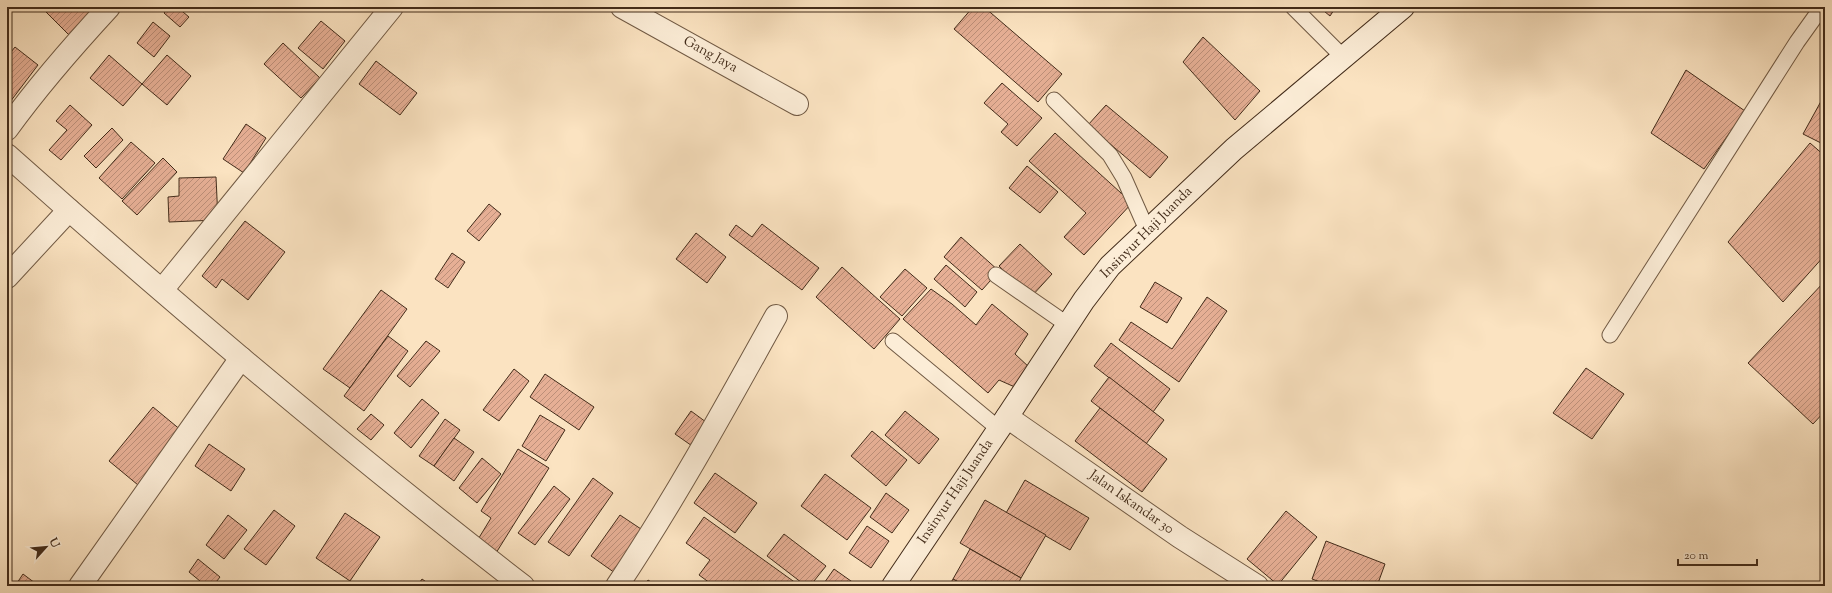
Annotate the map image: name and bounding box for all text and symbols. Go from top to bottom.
street label: Gang Jaya [679,32,741,78]
street label: Insinyur Haji Juanda [1097,182,1198,283]
street label: Insinyur Haji Juanda [913,435,999,548]
street label: Jalan Iskandar 30 [1084,466,1178,540]
north arrow [26,527,66,567]
text: U [44,534,63,551]
scale bar [1678,541,1757,567]
text: 20 m [1684,547,1709,565]

